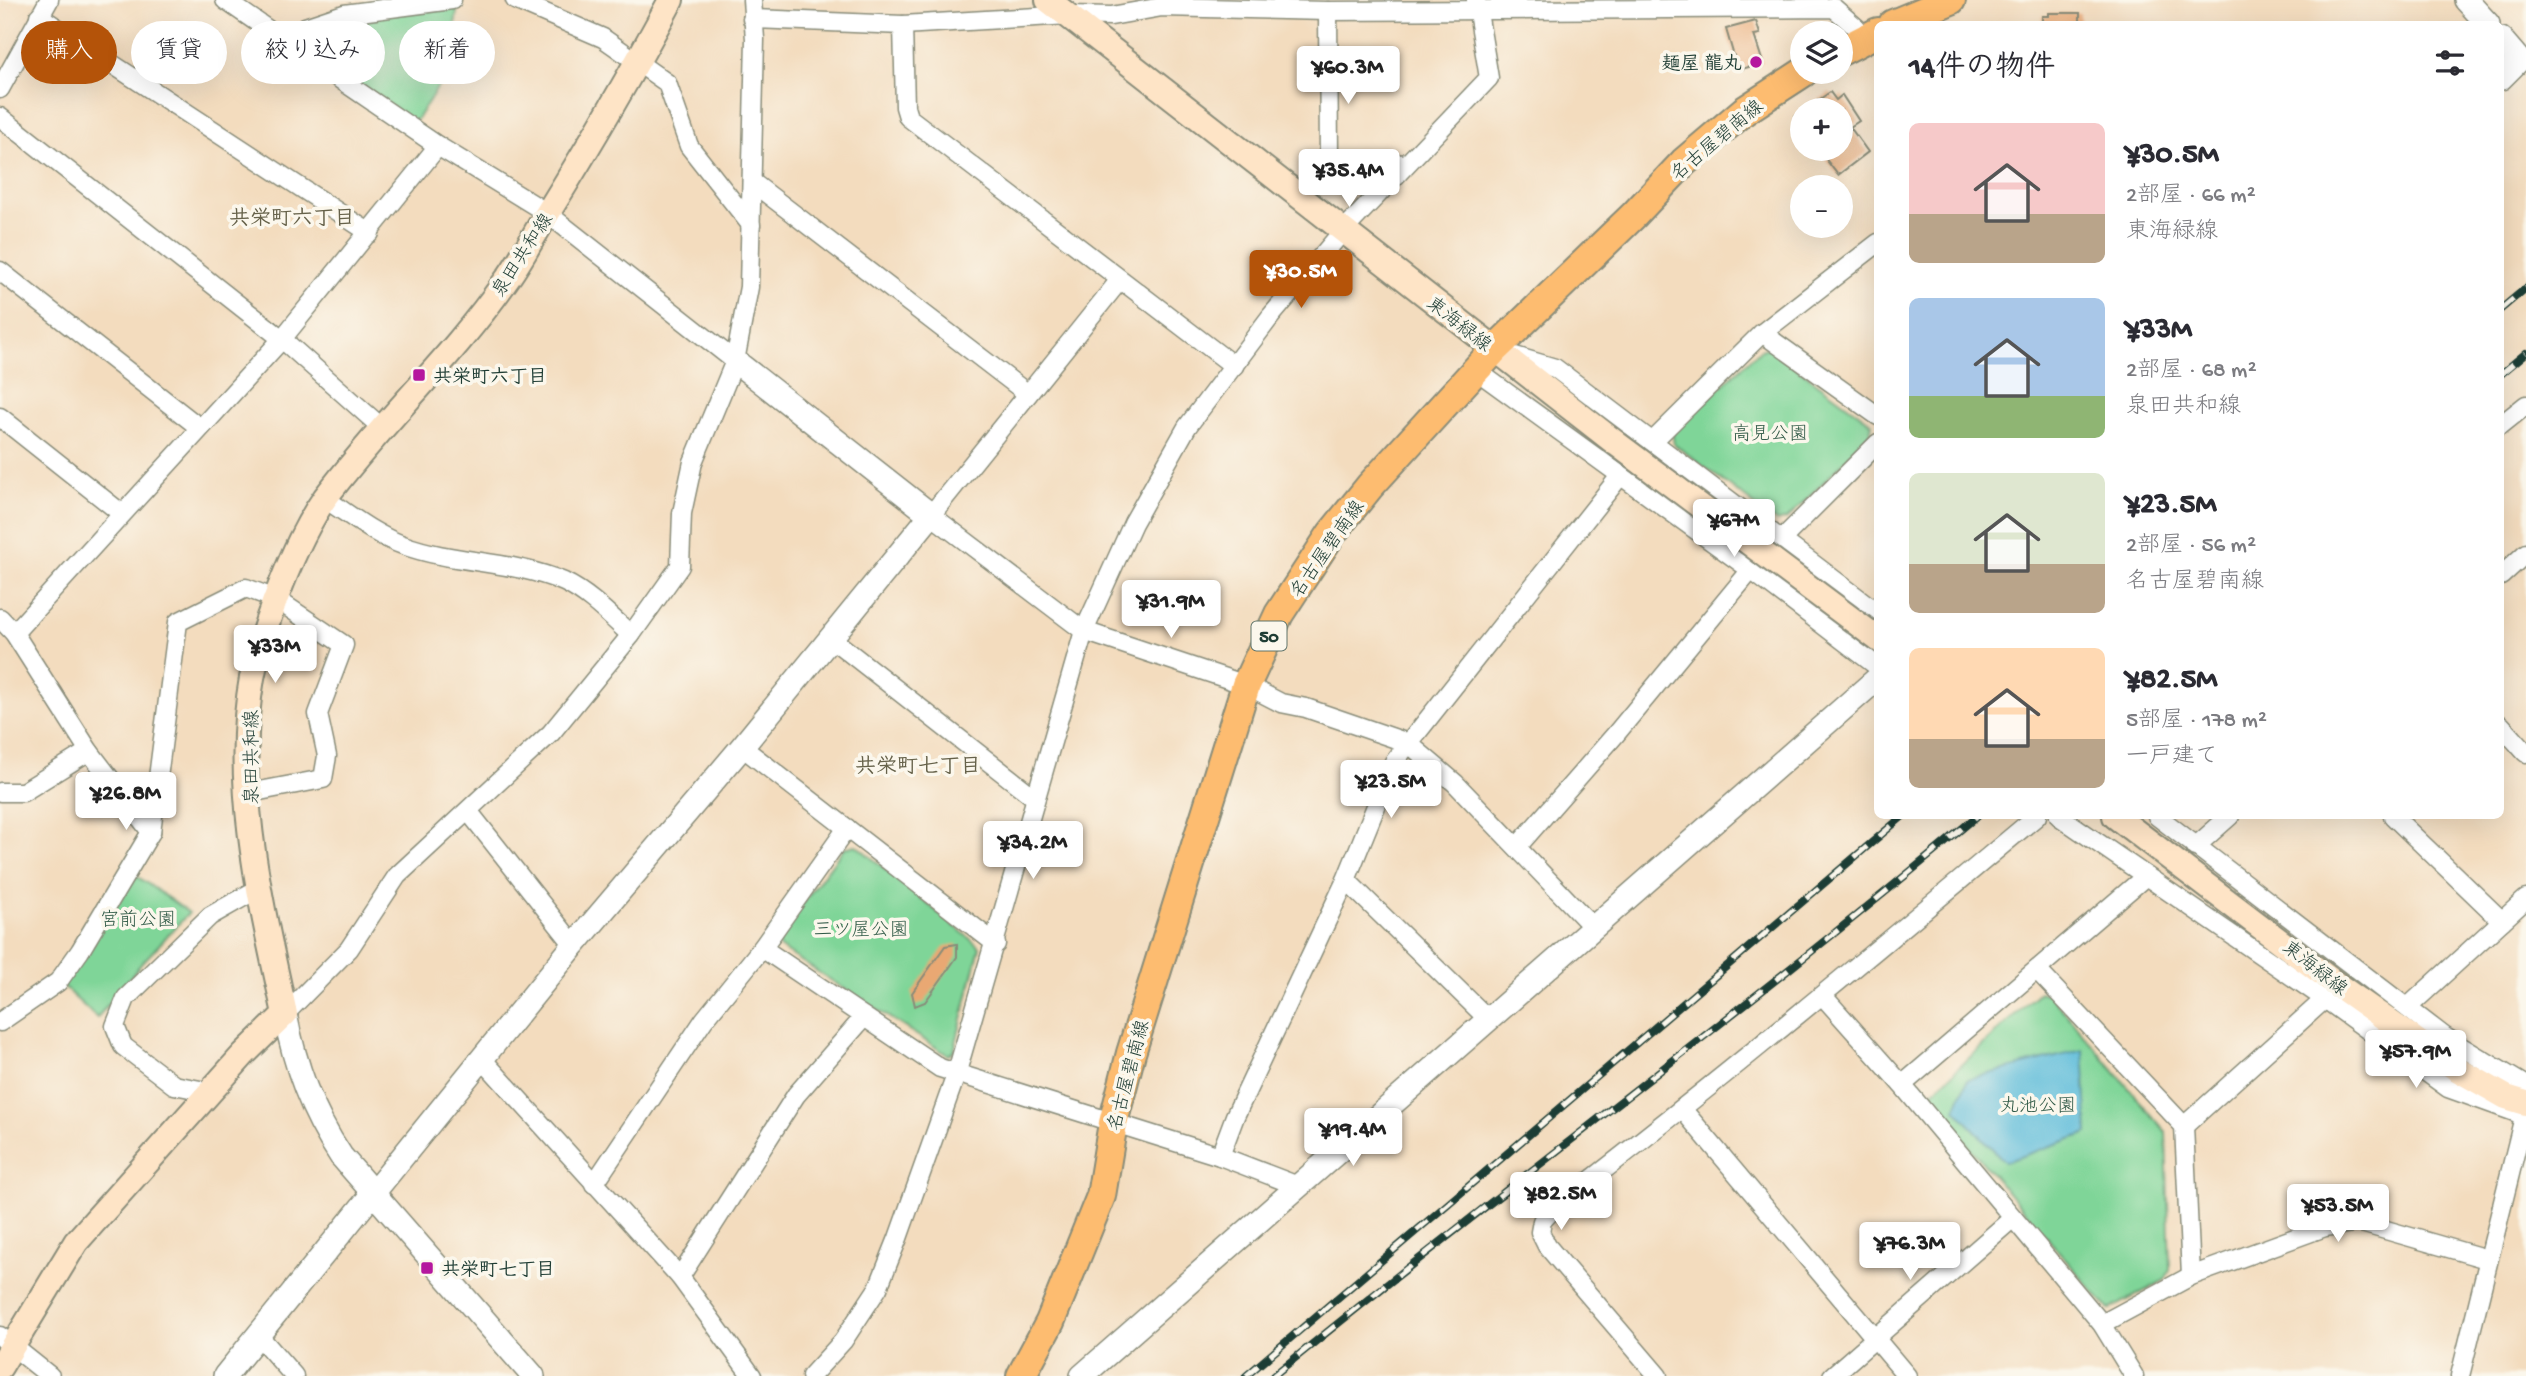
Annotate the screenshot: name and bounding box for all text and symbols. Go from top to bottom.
chip: 購入 [21,21,117,84]
chip: 賃貸 [131,21,227,84]
chip: 絞り込み [241,21,385,84]
chip: 新着 [399,21,495,84]
map controls [1790,21,1853,238]
button: layers [1790,21,1853,84]
icon: filters [2431,44,2469,82]
pin: ¥60.3M [1291,46,1405,106]
text: 14件の物件 [1909,52,2055,87]
place label: 麺屋 龍丸 [1662,53,1742,77]
marker: 麺屋 龍丸 [1748,54,1764,70]
text: ¥60.3M [1313,55,1383,82]
street label: 名古屋碧南線 [1667,95,1769,187]
button: + [1790,98,1853,161]
text: ¥30.5M [2126,139,2219,174]
pin: ¥35.4M [1292,150,1406,209]
icon: home [1965,151,2049,235]
text: ¥35.4M [1315,158,1383,185]
button: − [1790,175,1853,238]
text: 2部屋 · 66 m² [2126,183,2256,210]
district label: 共栄町六丁目 [229,207,355,233]
street label: 泉田共和線 [488,209,559,302]
text: 東海緑線 [2126,219,2218,246]
pin: ¥30.5M [1244,250,1358,310]
text: ¥30.5M [1266,259,1336,286]
street label: 東海緑線 [1421,293,1495,358]
text: ¥33M [2126,314,2192,349]
icon: home [1965,326,2049,410]
text: 2部屋 · 68 m² [2126,358,2257,385]
place label: 共栄町六丁目 [433,366,547,390]
marker: 共栄町六丁目 [411,367,427,383]
text: 泉田共和線 [2126,394,2241,421]
park label: 高見公園 [1732,423,1808,447]
text: ¥23.5M [2126,489,2216,524]
street label: 名古屋碧南線 [1286,496,1371,603]
pin: ¥67M [1693,500,1775,559]
icon: home [1965,501,2049,585]
text: ¥67M [1709,508,1759,535]
text: 2部屋 · 56 m² [2126,533,2256,560]
text: 名古屋碧南線 [2126,569,2264,596]
pin: ¥31.9M [1114,580,1228,640]
text: ¥31.9M [1138,589,1204,616]
road number: 50 [1252,622,1286,650]
pin: ¥33M [234,626,316,685]
text: ¥33M [250,634,300,661]
text: ¥82.5M [2126,664,2217,699]
icon: home [1965,676,2049,760]
text: 5部屋 · 178 m² [2126,708,2267,735]
street label: 泉田共和線 [241,709,265,805]
text: 一戸建て [2126,744,2218,771]
district label: 共栄町七丁目 [855,755,981,781]
pin: ¥23.5M [1334,760,1448,820]
text: ¥23.5M [1356,769,1426,796]
pin: ¥26.8M [69,772,183,832]
text: ¥26.8M [91,781,161,808]
pin: ¥34.2M [976,822,1090,881]
text: ¥34.2M [999,830,1067,857]
park label: 宮前公園 [100,909,176,933]
park label: 三ツ屋公園 [813,920,909,943]
street label: 東海緑線 [2277,937,2351,1002]
street label: 名古屋碧南線 [1104,1018,1156,1134]
pin: ¥57.9M [2359,1030,2473,1090]
text: ¥57.9M [2381,1039,2451,1066]
park label: 丸池公園 [2000,1096,2076,1119]
pin: ¥19.4M [1296,1108,1410,1168]
text: ¥19.4M [1320,1117,1386,1144]
pin: ¥82.5M [1504,1172,1618,1232]
text: ¥82.5M [1526,1181,1596,1208]
pin: ¥53.5M [2281,1184,2395,1244]
text: ¥53.5M [2303,1193,2373,1220]
pin: ¥76.3M [1853,1222,1967,1282]
text: ¥76.3M [1875,1231,1945,1258]
place label: 共栄町七丁目 [441,1259,555,1283]
marker: 共栄町七丁目 [419,1260,435,1276]

